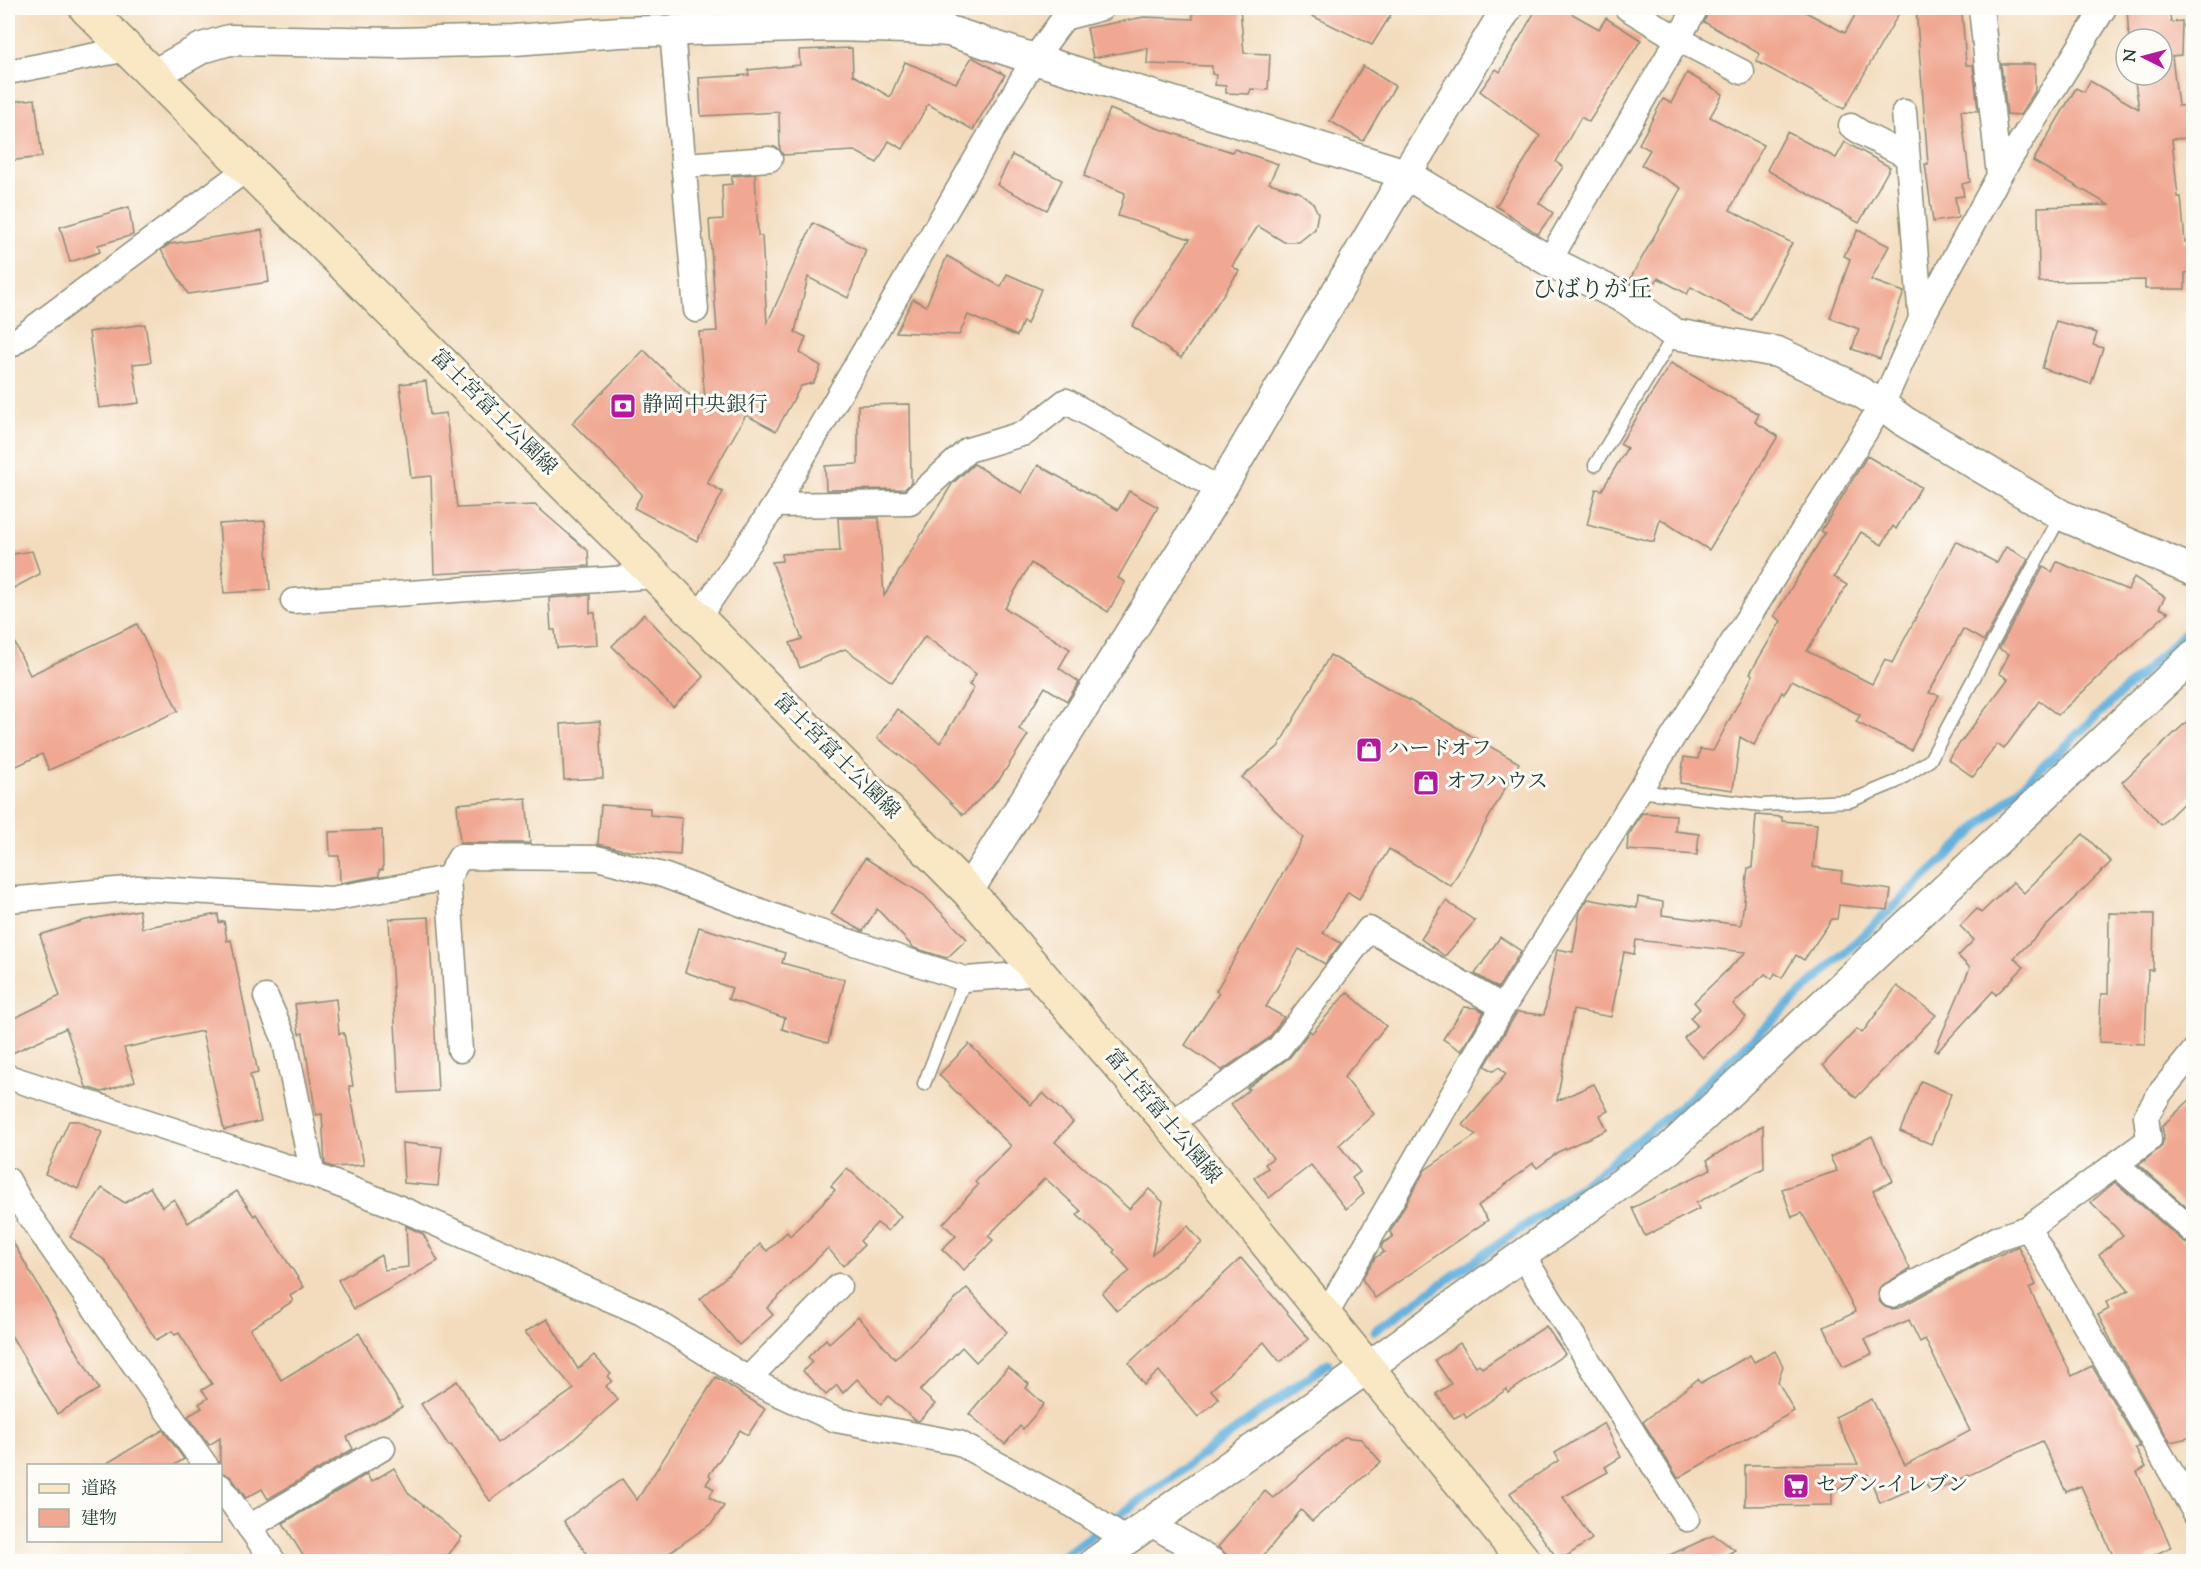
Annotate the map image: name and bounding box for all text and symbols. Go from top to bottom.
north arrow [2114,27,2174,87]
text: N [2119,48,2144,63]
district label: ひばりが丘 [1532,274,1652,308]
street label: 富士宮富士公園線 [423,343,563,483]
bank icon: 静岡中央銀行 [608,391,638,421]
place label: 静岡中央銀行 [642,391,768,421]
street label: 富士宮富士公園線 [766,687,906,827]
shop icon: ハードオフ [1354,735,1384,765]
place label: ハードオフ [1388,735,1492,765]
shop icon: オフハウス [1411,768,1441,798]
place label: オフハウス [1446,768,1548,798]
street label: 富士宮富士公園線 [1097,1043,1227,1191]
legend [27,1464,222,1542]
supermarket icon: セブン-イレブン [1781,1471,1811,1501]
place label: セブン-イレブン [1816,1471,1968,1501]
text: 道路 [81,1477,117,1503]
text: 建物 [81,1507,117,1533]

